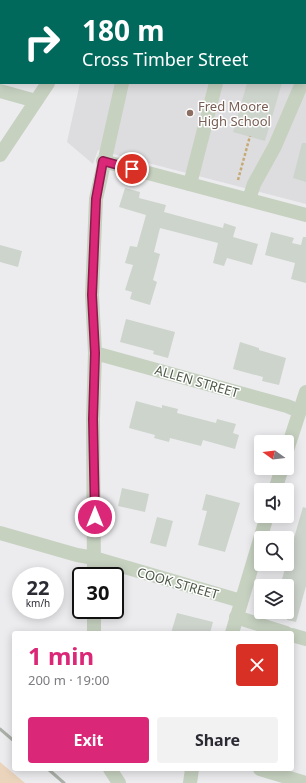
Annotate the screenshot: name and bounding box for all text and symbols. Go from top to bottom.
text: 180 m [82,11,165,49]
icon: right [16,16,68,68]
text: Cross Timber Street [82,47,248,71]
place label: Fred Moore High School [198,97,271,130]
marker: Fred Moore High School [185,108,195,118]
pin [115,152,149,186]
icon: arrive [121,158,143,180]
street label: ALLEN STREET [153,360,242,402]
north arrow [254,435,294,475]
map controls [254,435,294,619]
button: sound [254,483,294,523]
position arrow [74,496,116,538]
button: search [254,531,294,571]
street label: COOK STREET [135,563,222,603]
speed limit sign: 30 [72,567,124,619]
text: 22 [27,574,49,601]
button: layers [254,579,294,619]
text: km/h [26,596,50,610]
text: 1 min [28,639,94,672]
button: close [236,644,278,686]
text: 200 m · 19:00 [28,671,109,689]
button: Exit [28,717,149,763]
button: Share [157,717,278,763]

